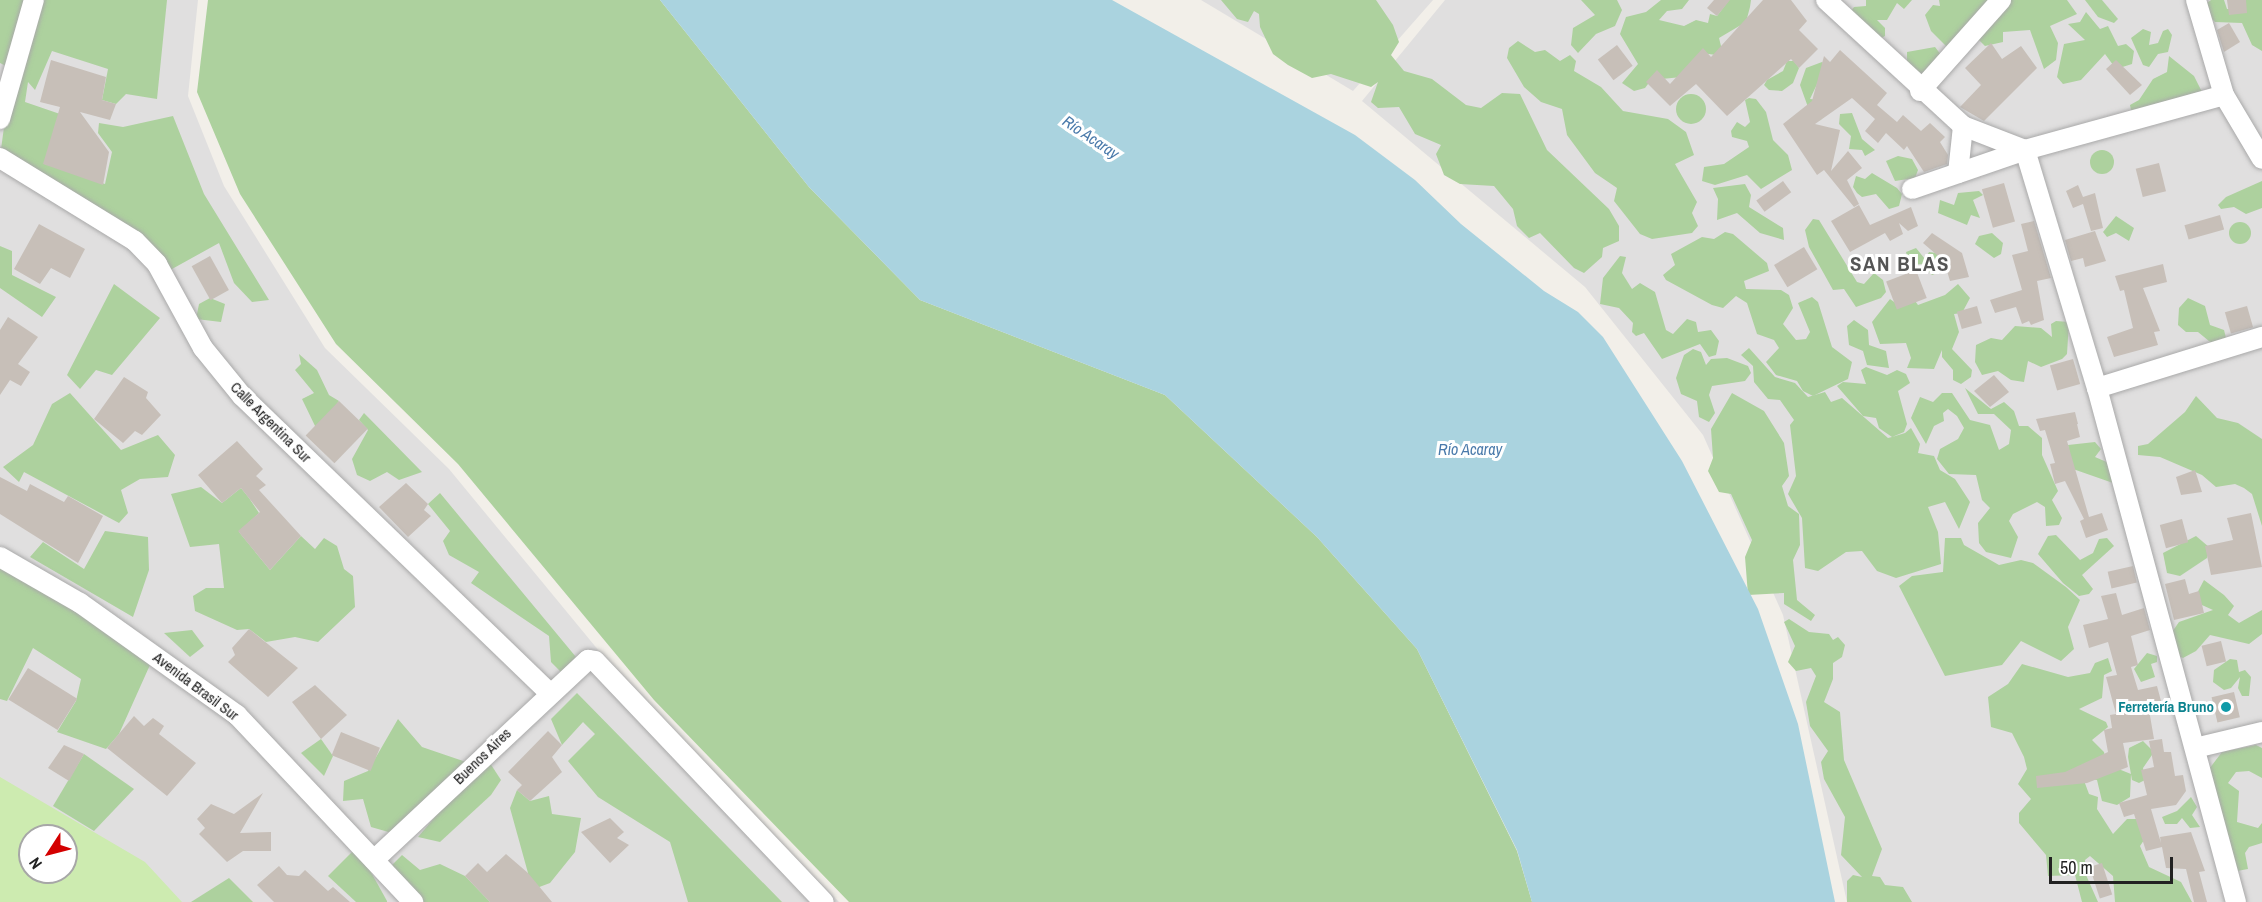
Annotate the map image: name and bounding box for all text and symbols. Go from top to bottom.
water label: Río Acaray [1059,111,1123,163]
district label: SAN BLAS [1850,251,1950,277]
street label: Calle Argentina Sur [227,378,315,466]
water label: Río Acaray [1438,439,1502,459]
street label: Avenida Brasil Sur [150,648,242,724]
place label: Ferretería Bruno [2118,698,2214,716]
marker: Ferretería Bruno [2219,700,2233,714]
street label: Buenos Aires [449,724,515,788]
north arrow [18,824,78,884]
scale bar [2052,845,2176,883]
text: N [23,853,47,874]
text: 50 m [2060,855,2093,880]

